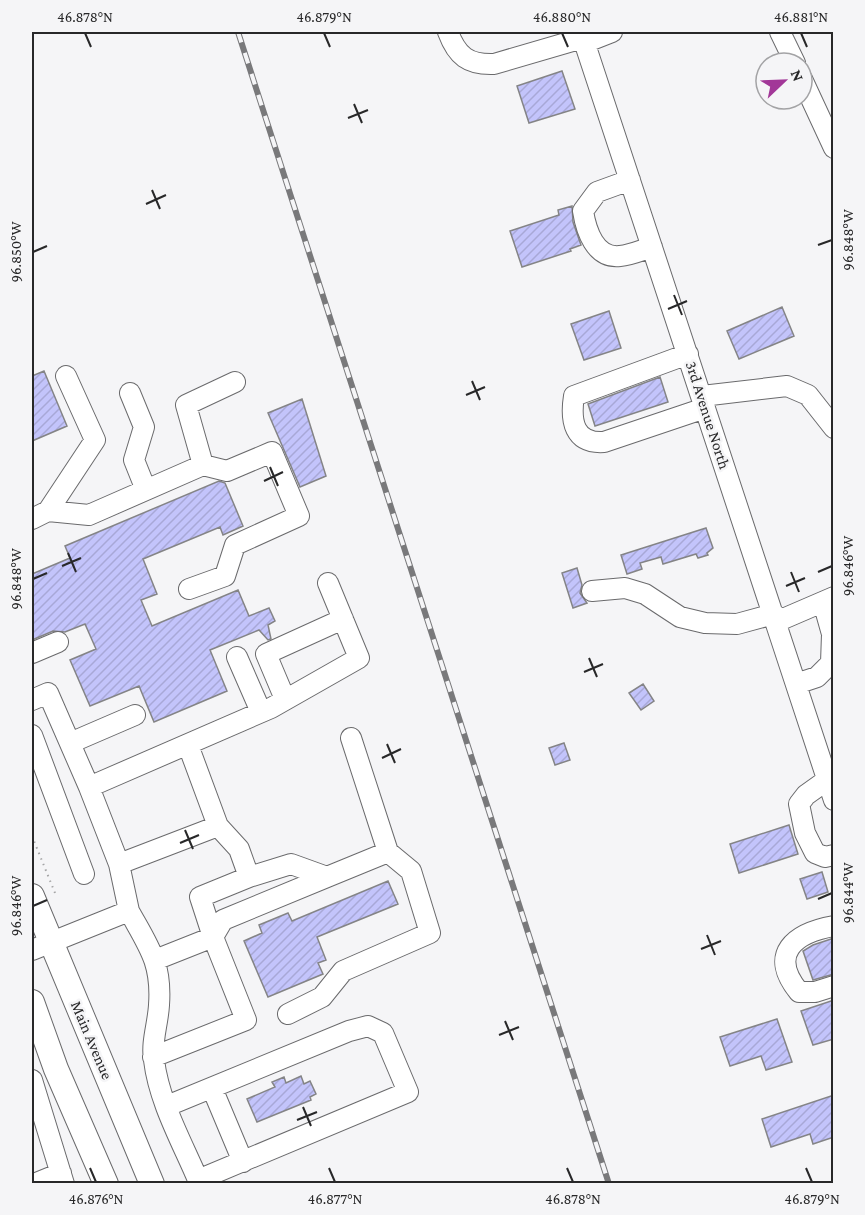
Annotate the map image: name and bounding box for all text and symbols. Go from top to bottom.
text: 46.878°N [57,9,113,25]
text: 46.879°N [296,9,352,25]
text: 46.880°N [533,9,591,25]
text: 46.881°N [774,9,828,25]
north arrow [754,51,814,111]
text: N [787,67,807,84]
text: 96.848°W [840,209,856,271]
text: 96.850°W [8,221,24,283]
street label: 3rd Avenue North [683,359,734,471]
text: 96.846°W [840,536,856,596]
text: 96.848°W [8,548,24,610]
text: 96.844°W [840,862,856,923]
text: 96.846°W [8,876,24,936]
street label: Main Avenue [68,998,116,1082]
text: 46.876°N [69,1191,124,1207]
text: 46.877°N [308,1191,363,1207]
text: 46.878°N [545,1191,601,1207]
text: 46.879°N [784,1191,840,1207]

